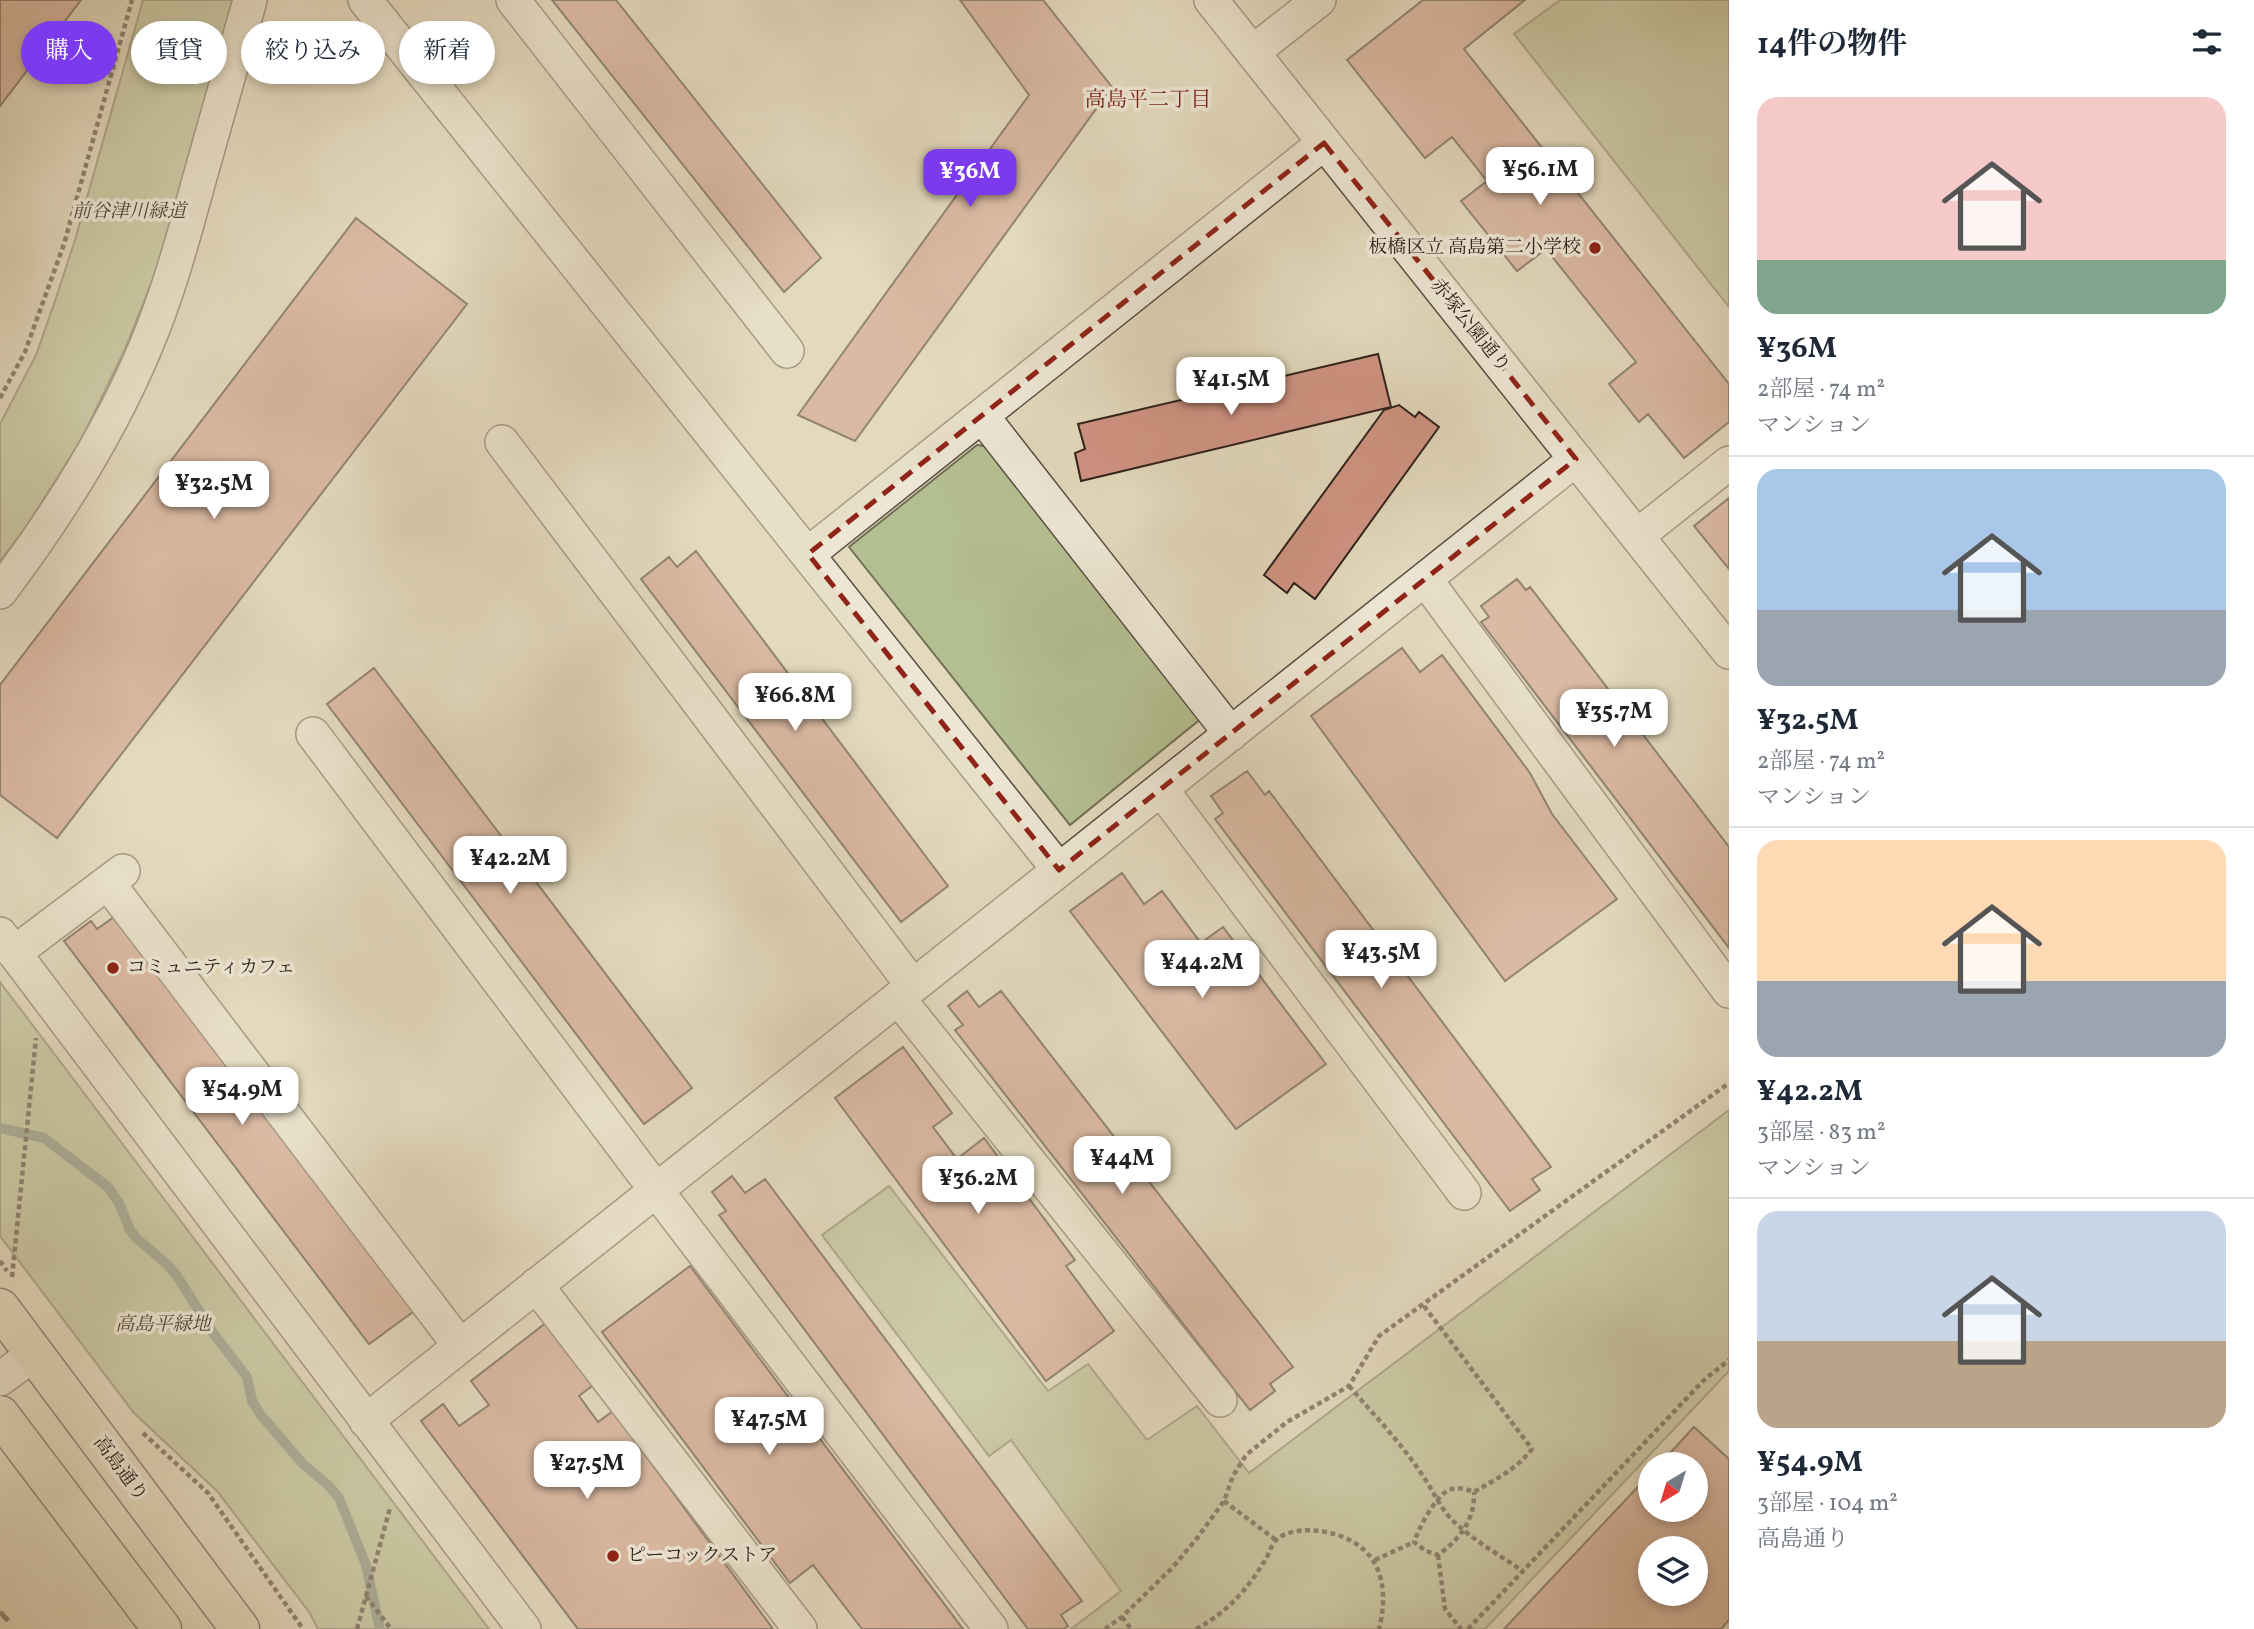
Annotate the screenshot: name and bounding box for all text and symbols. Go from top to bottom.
chip: 購入 [21,21,117,84]
chip: 賃貸 [131,21,227,84]
chip: 絞り込み [241,21,385,84]
chip: 新着 [399,21,495,84]
icon: filters [2188,23,2226,61]
text: 14件の物件 [1757,24,1907,66]
district label: 高島平二丁目 [1085,86,1211,115]
icon: home [1929,143,2055,269]
pin: ¥56.1M [1483,148,1597,207]
pin: ¥36M [929,150,1011,209]
text: ¥56.1M [1502,154,1578,186]
text: ¥36M [939,156,1001,188]
park label: 前谷津川緑道 [72,199,189,225]
place label: 板橋区立 高島第二小学校 [1368,235,1581,261]
marker: 板橋区立 高島第二小学校 [1587,240,1603,256]
street label: 赤塚公園通り [1424,274,1516,378]
text: ¥36M [1757,328,1837,370]
pin: ¥41.5M [1174,358,1288,417]
text: ¥41.5M [1192,364,1270,396]
text: 2部屋 · 74 m² [1757,374,1885,406]
text: マンション [1757,410,1871,442]
pin: ¥32.5M [157,462,271,521]
text: ¥32.5M [175,468,253,500]
icon: home [1929,515,2055,641]
pin: ¥66.8M [738,674,852,733]
text: ¥66.8M [754,680,836,712]
pin: ¥35.7M [1557,690,1671,749]
text: ¥35.7M [1576,696,1652,728]
text: ¥32.5M [1757,700,1859,742]
text: 2部屋 · 74 m² [1757,746,1885,778]
text: マンション [1757,782,1871,814]
pin: ¥42.2M [453,836,567,896]
text: ¥42.2M [469,843,551,875]
icon: home [1929,886,2055,1012]
pin: ¥43.5M [1324,930,1438,990]
text: ¥43.5M [1342,937,1421,969]
pin: ¥44.2M [1145,940,1259,1000]
text: ¥44.2M [1160,947,1244,979]
place label: コミュニティカフェ [127,955,295,981]
marker: コミュニティカフェ [105,960,121,976]
pin: ¥54.9M [185,1068,299,1127]
text: ¥42.2M [1757,1071,1863,1113]
text: ¥54.9M [202,1074,282,1106]
text: 3部屋 · 83 m² [1757,1117,1885,1149]
pin: ¥44M [1081,1136,1163,1196]
text: ¥44M [1090,1143,1154,1175]
text: マンション [1757,1153,1871,1185]
pin: ¥36.2M [921,1156,1035,1216]
text: ¥36.2M [938,1163,1018,1195]
icon: home [1929,1257,2055,1383]
park label: 高島平緑地 [115,1312,212,1338]
pin: ¥47.5M [712,1398,826,1457]
text: ¥47.5M [731,1404,807,1436]
street label: 高島通り [87,1431,153,1507]
pin: ¥27.5M [530,1442,644,1501]
text: ¥54.9M [1757,1442,1863,1484]
text: ¥27.5M [550,1448,624,1480]
north arrow [1638,1452,1708,1522]
map controls [1638,1452,1708,1606]
text: 3部屋 · 104 m² [1757,1488,1898,1520]
text: 高島通り [1757,1524,1849,1556]
button: layers [1638,1536,1708,1606]
place label: ピーコックストア [627,1543,777,1569]
marker: ピーコックストア [605,1548,621,1564]

